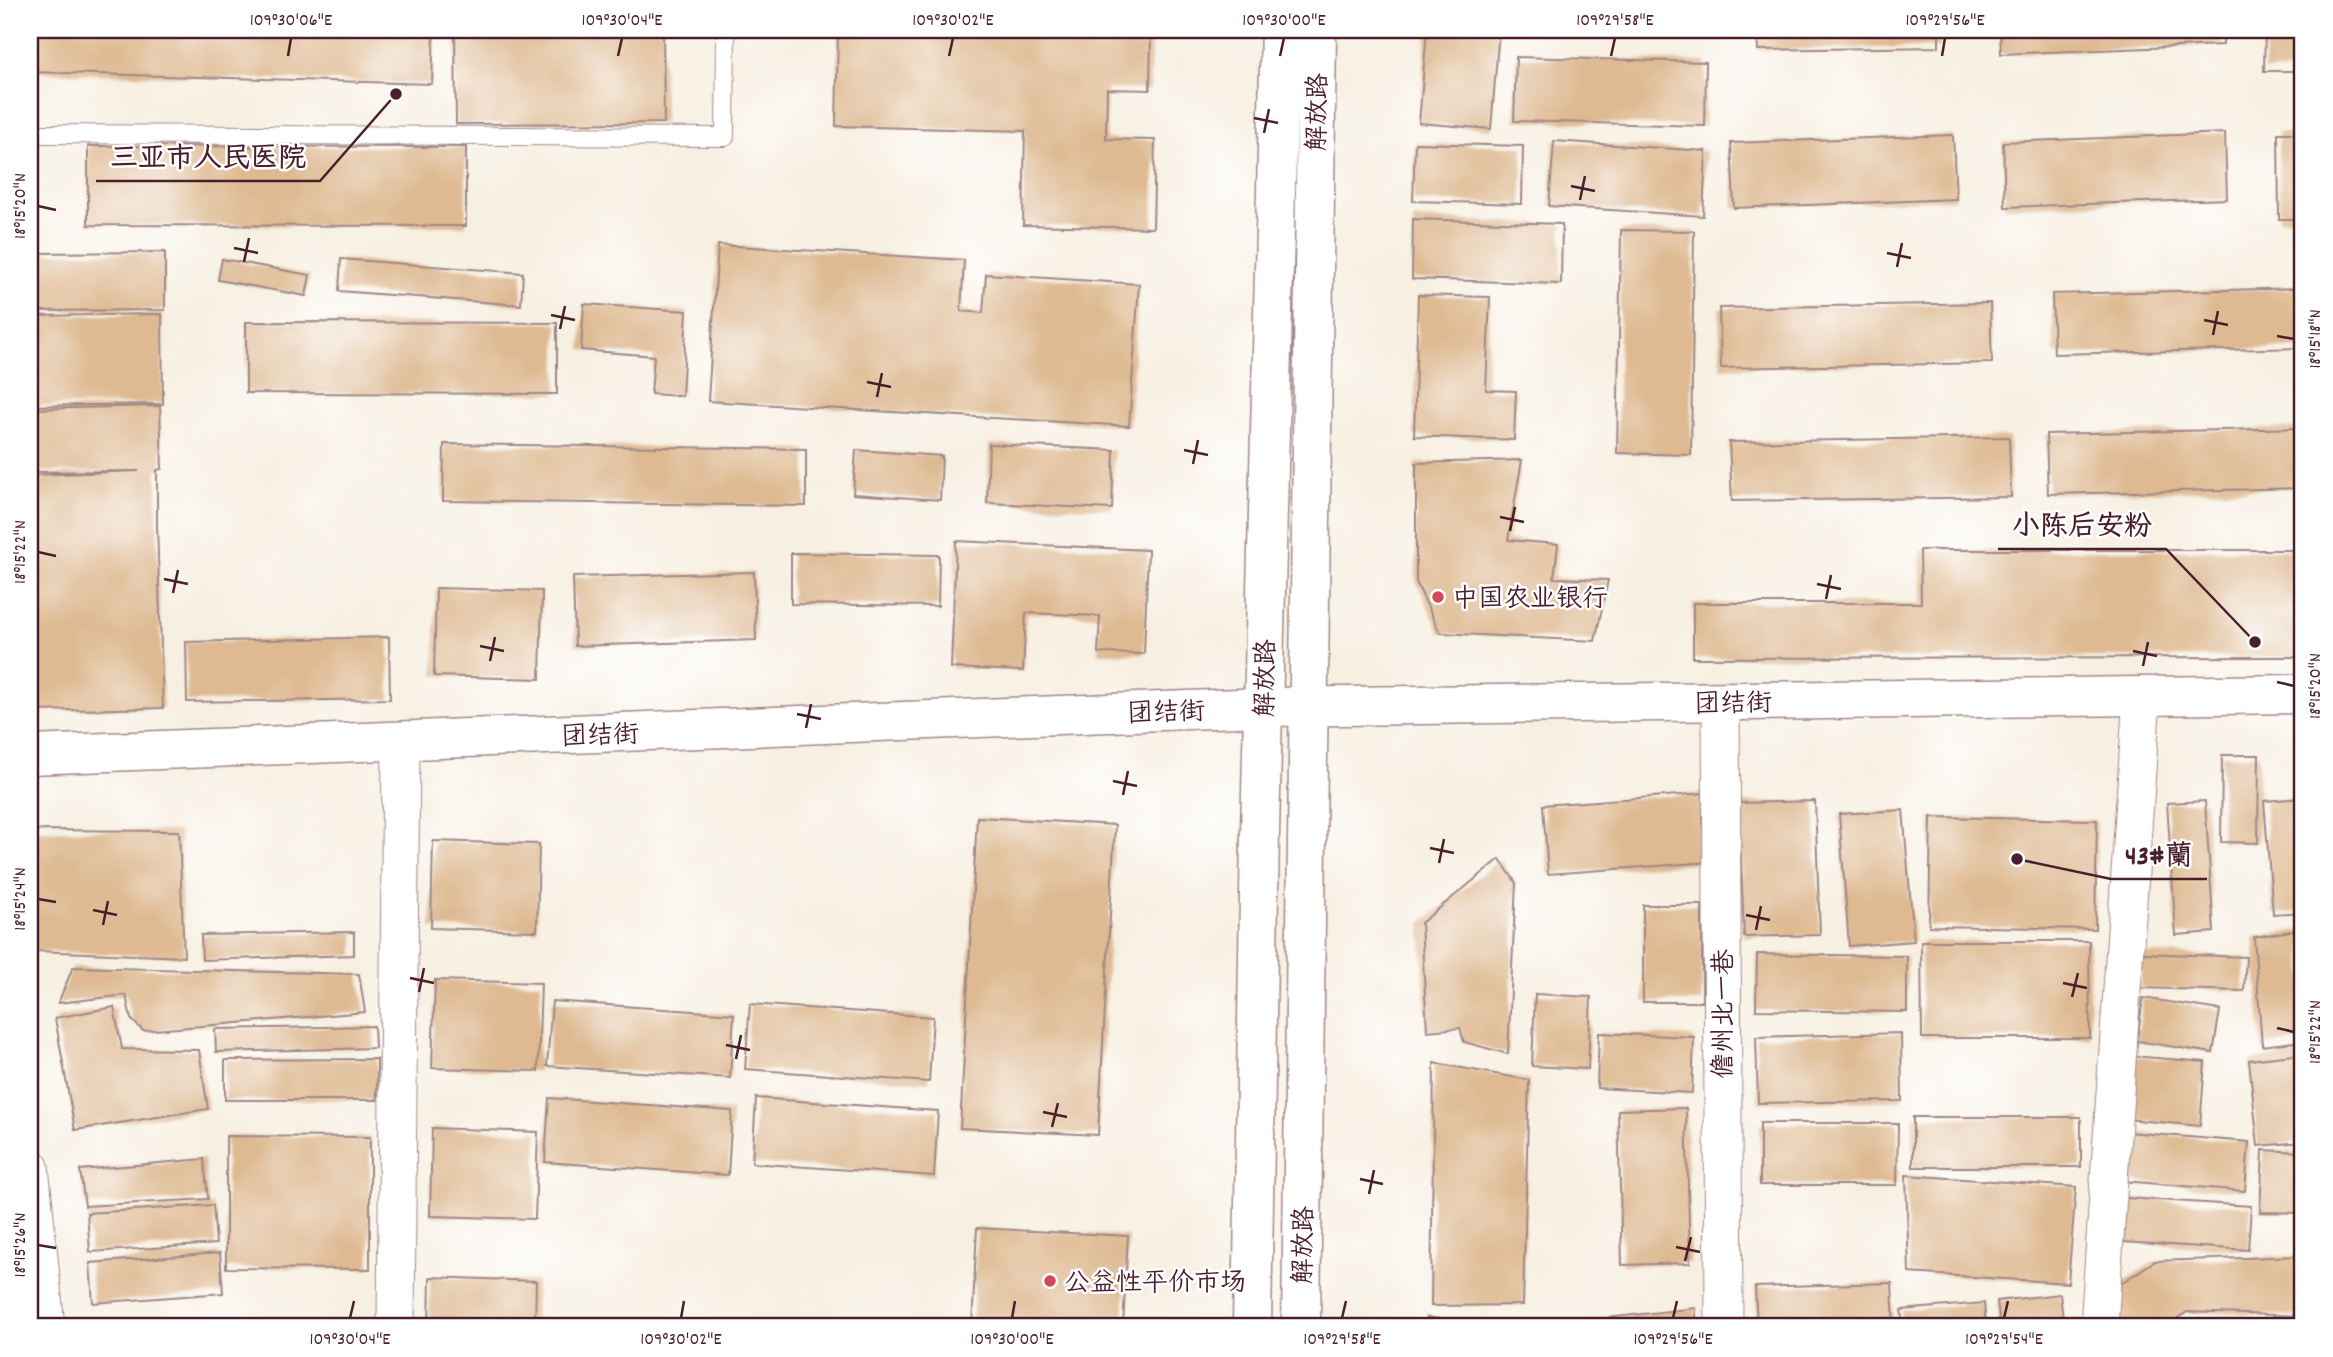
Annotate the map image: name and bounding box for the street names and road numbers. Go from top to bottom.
street label: 解放路 [1300,73,1339,151]
street label: 解放路 [1248,639,1287,717]
street label: 团结街 [1694,686,1772,725]
street label: 团结街 [1126,695,1206,734]
street label: 团结街 [560,718,640,757]
street label: 儋州北一巷 [1707,949,1744,1079]
street label: 解放路 [1286,1206,1325,1284]

